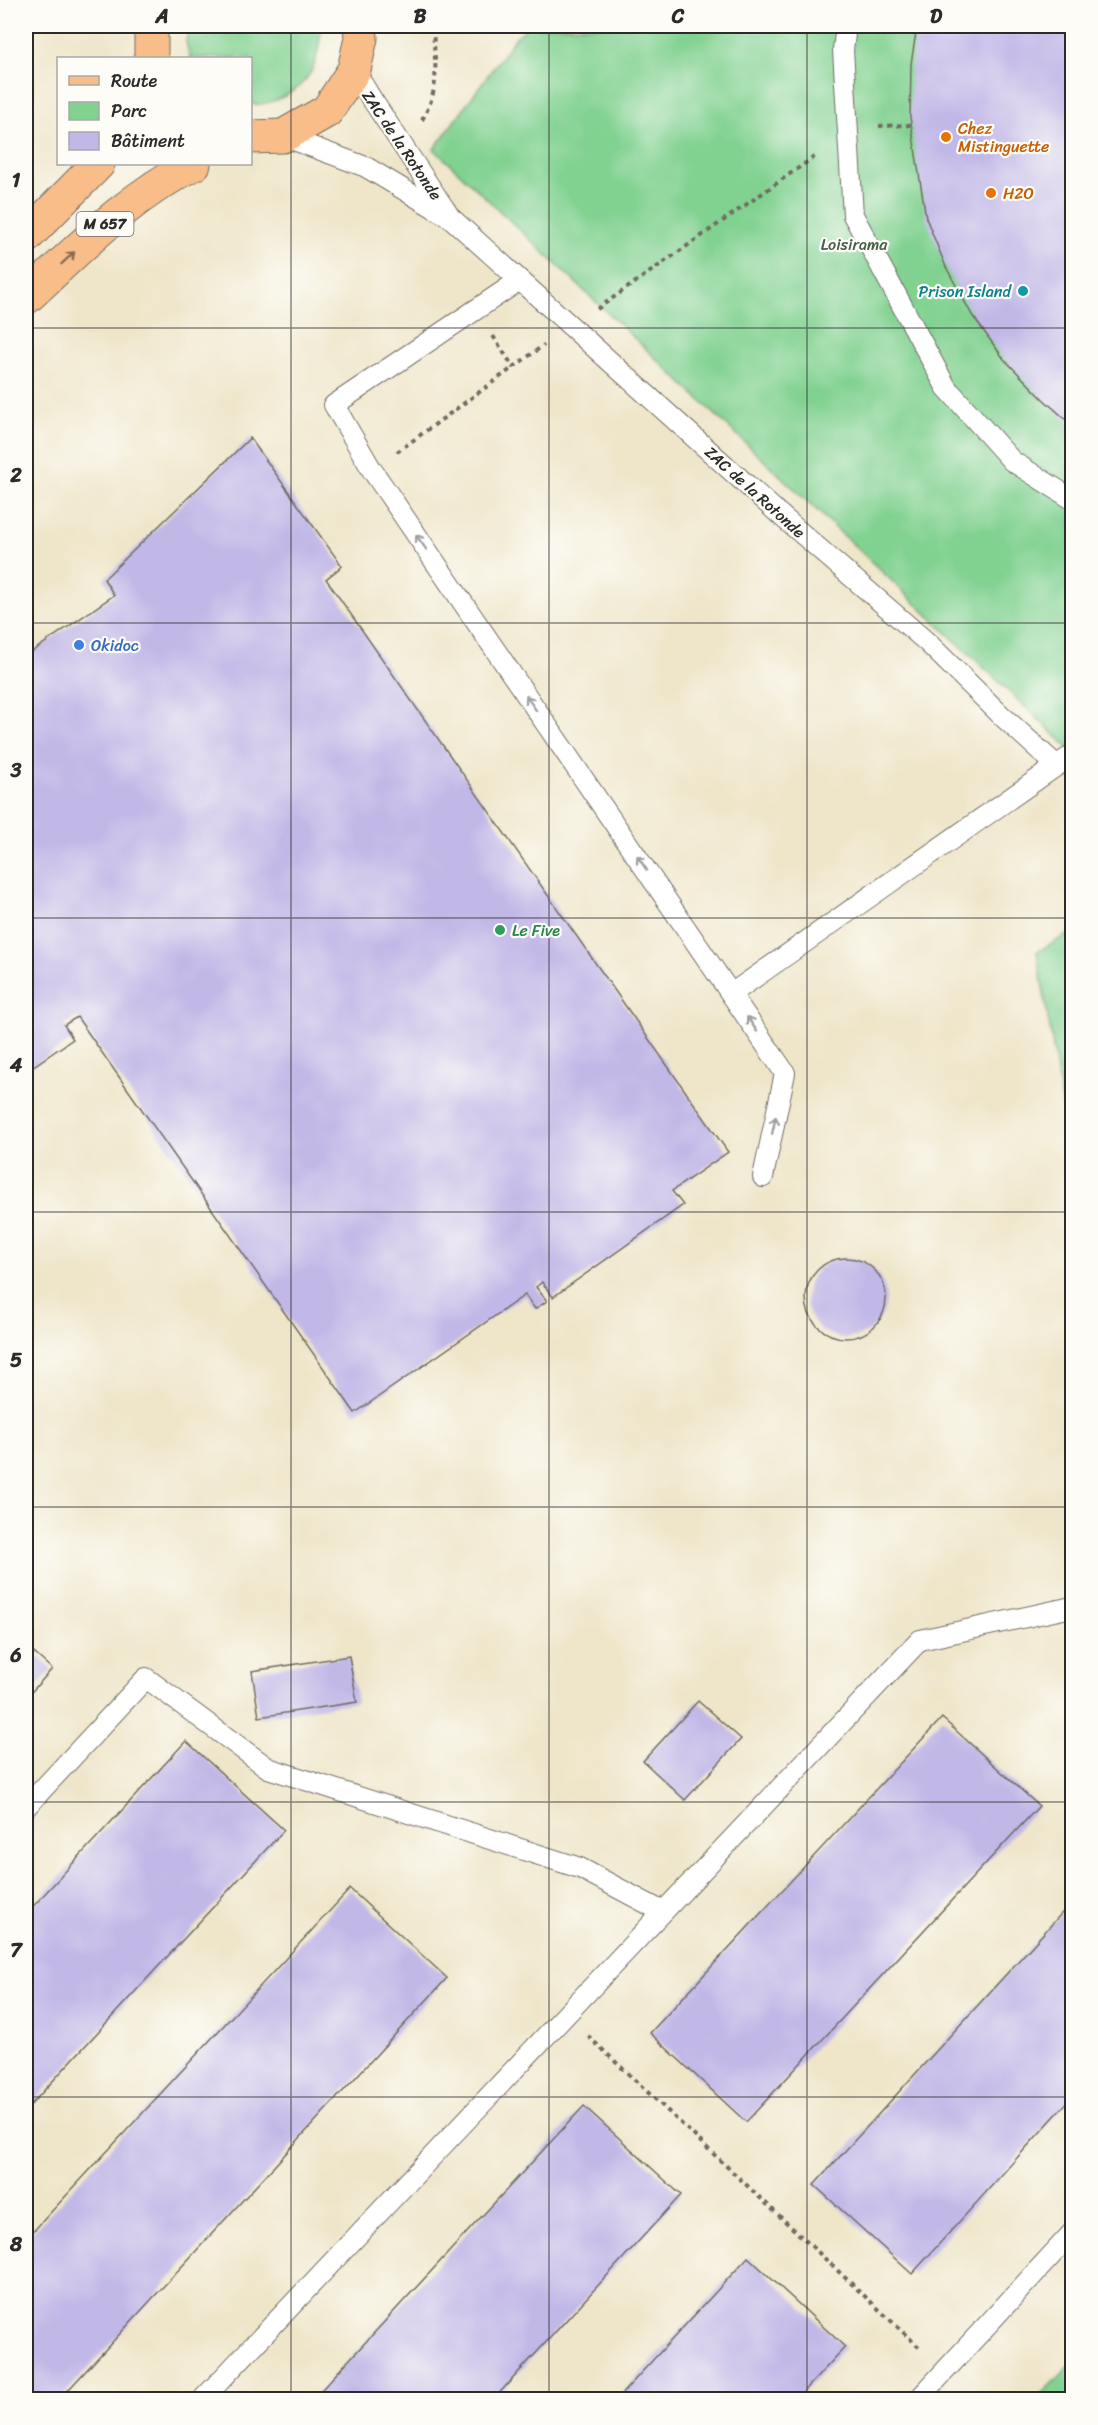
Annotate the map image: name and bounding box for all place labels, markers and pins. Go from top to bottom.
place label: Chez Mistinguette [958,114,1049,161]
marker: Chez Mistinguette [939,130,953,144]
place label: H2O [1003,179,1034,208]
marker: H2O [984,186,998,200]
place label: Prison Island [919,277,1013,306]
marker: Prison Island [1016,284,1030,298]
place label: Okidoc [91,631,139,660]
marker: Okidoc [72,638,86,652]
place label: Le Five [512,916,560,945]
marker: Le Five [493,923,507,937]

